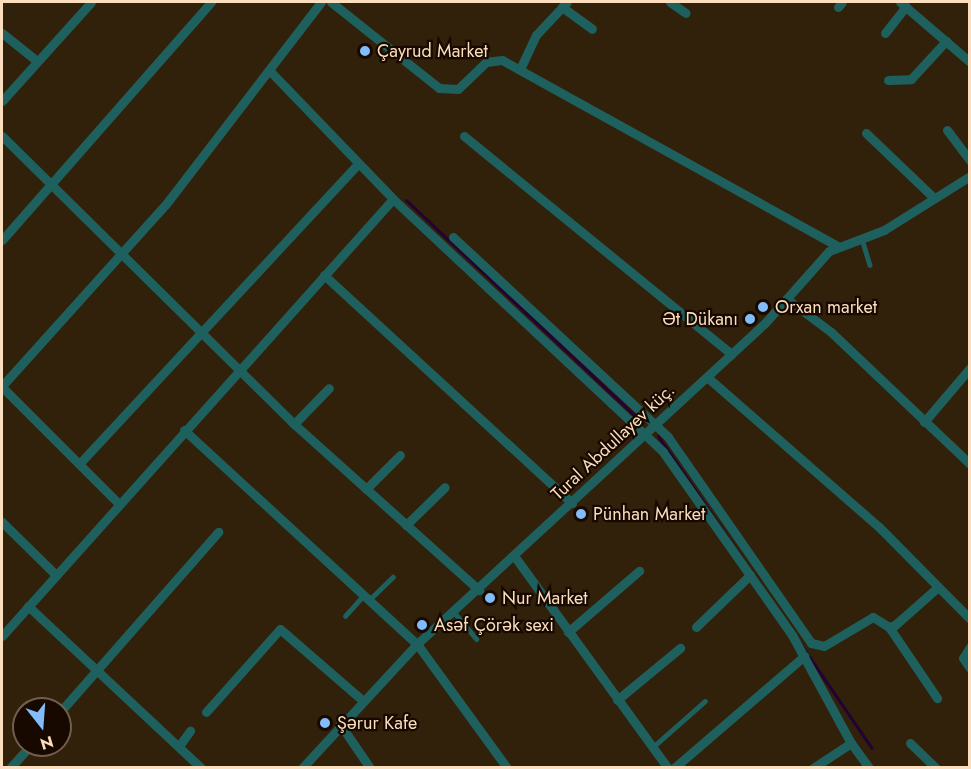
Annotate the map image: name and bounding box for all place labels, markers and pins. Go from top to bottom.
place label: Çayrud Market [377,40,488,62]
marker: Çayrud Market [358,44,372,58]
place label: Orxan market [775,296,877,318]
marker: Orxan market [756,300,770,314]
place label: Ət Dükanı [662,308,738,330]
marker: Ət Dükanı [743,312,757,326]
place label: Pünhan Market [593,503,705,525]
marker: Pünhan Market [574,507,588,521]
place label: Nur Market [502,587,588,609]
marker: Nur Market [483,591,497,605]
place label: Asəf Çörək sexi [434,614,554,636]
marker: Asəf Çörək sexi [415,618,429,632]
place label: Şərur Kafe [337,712,417,734]
marker: Şərur Kafe [318,716,332,730]

